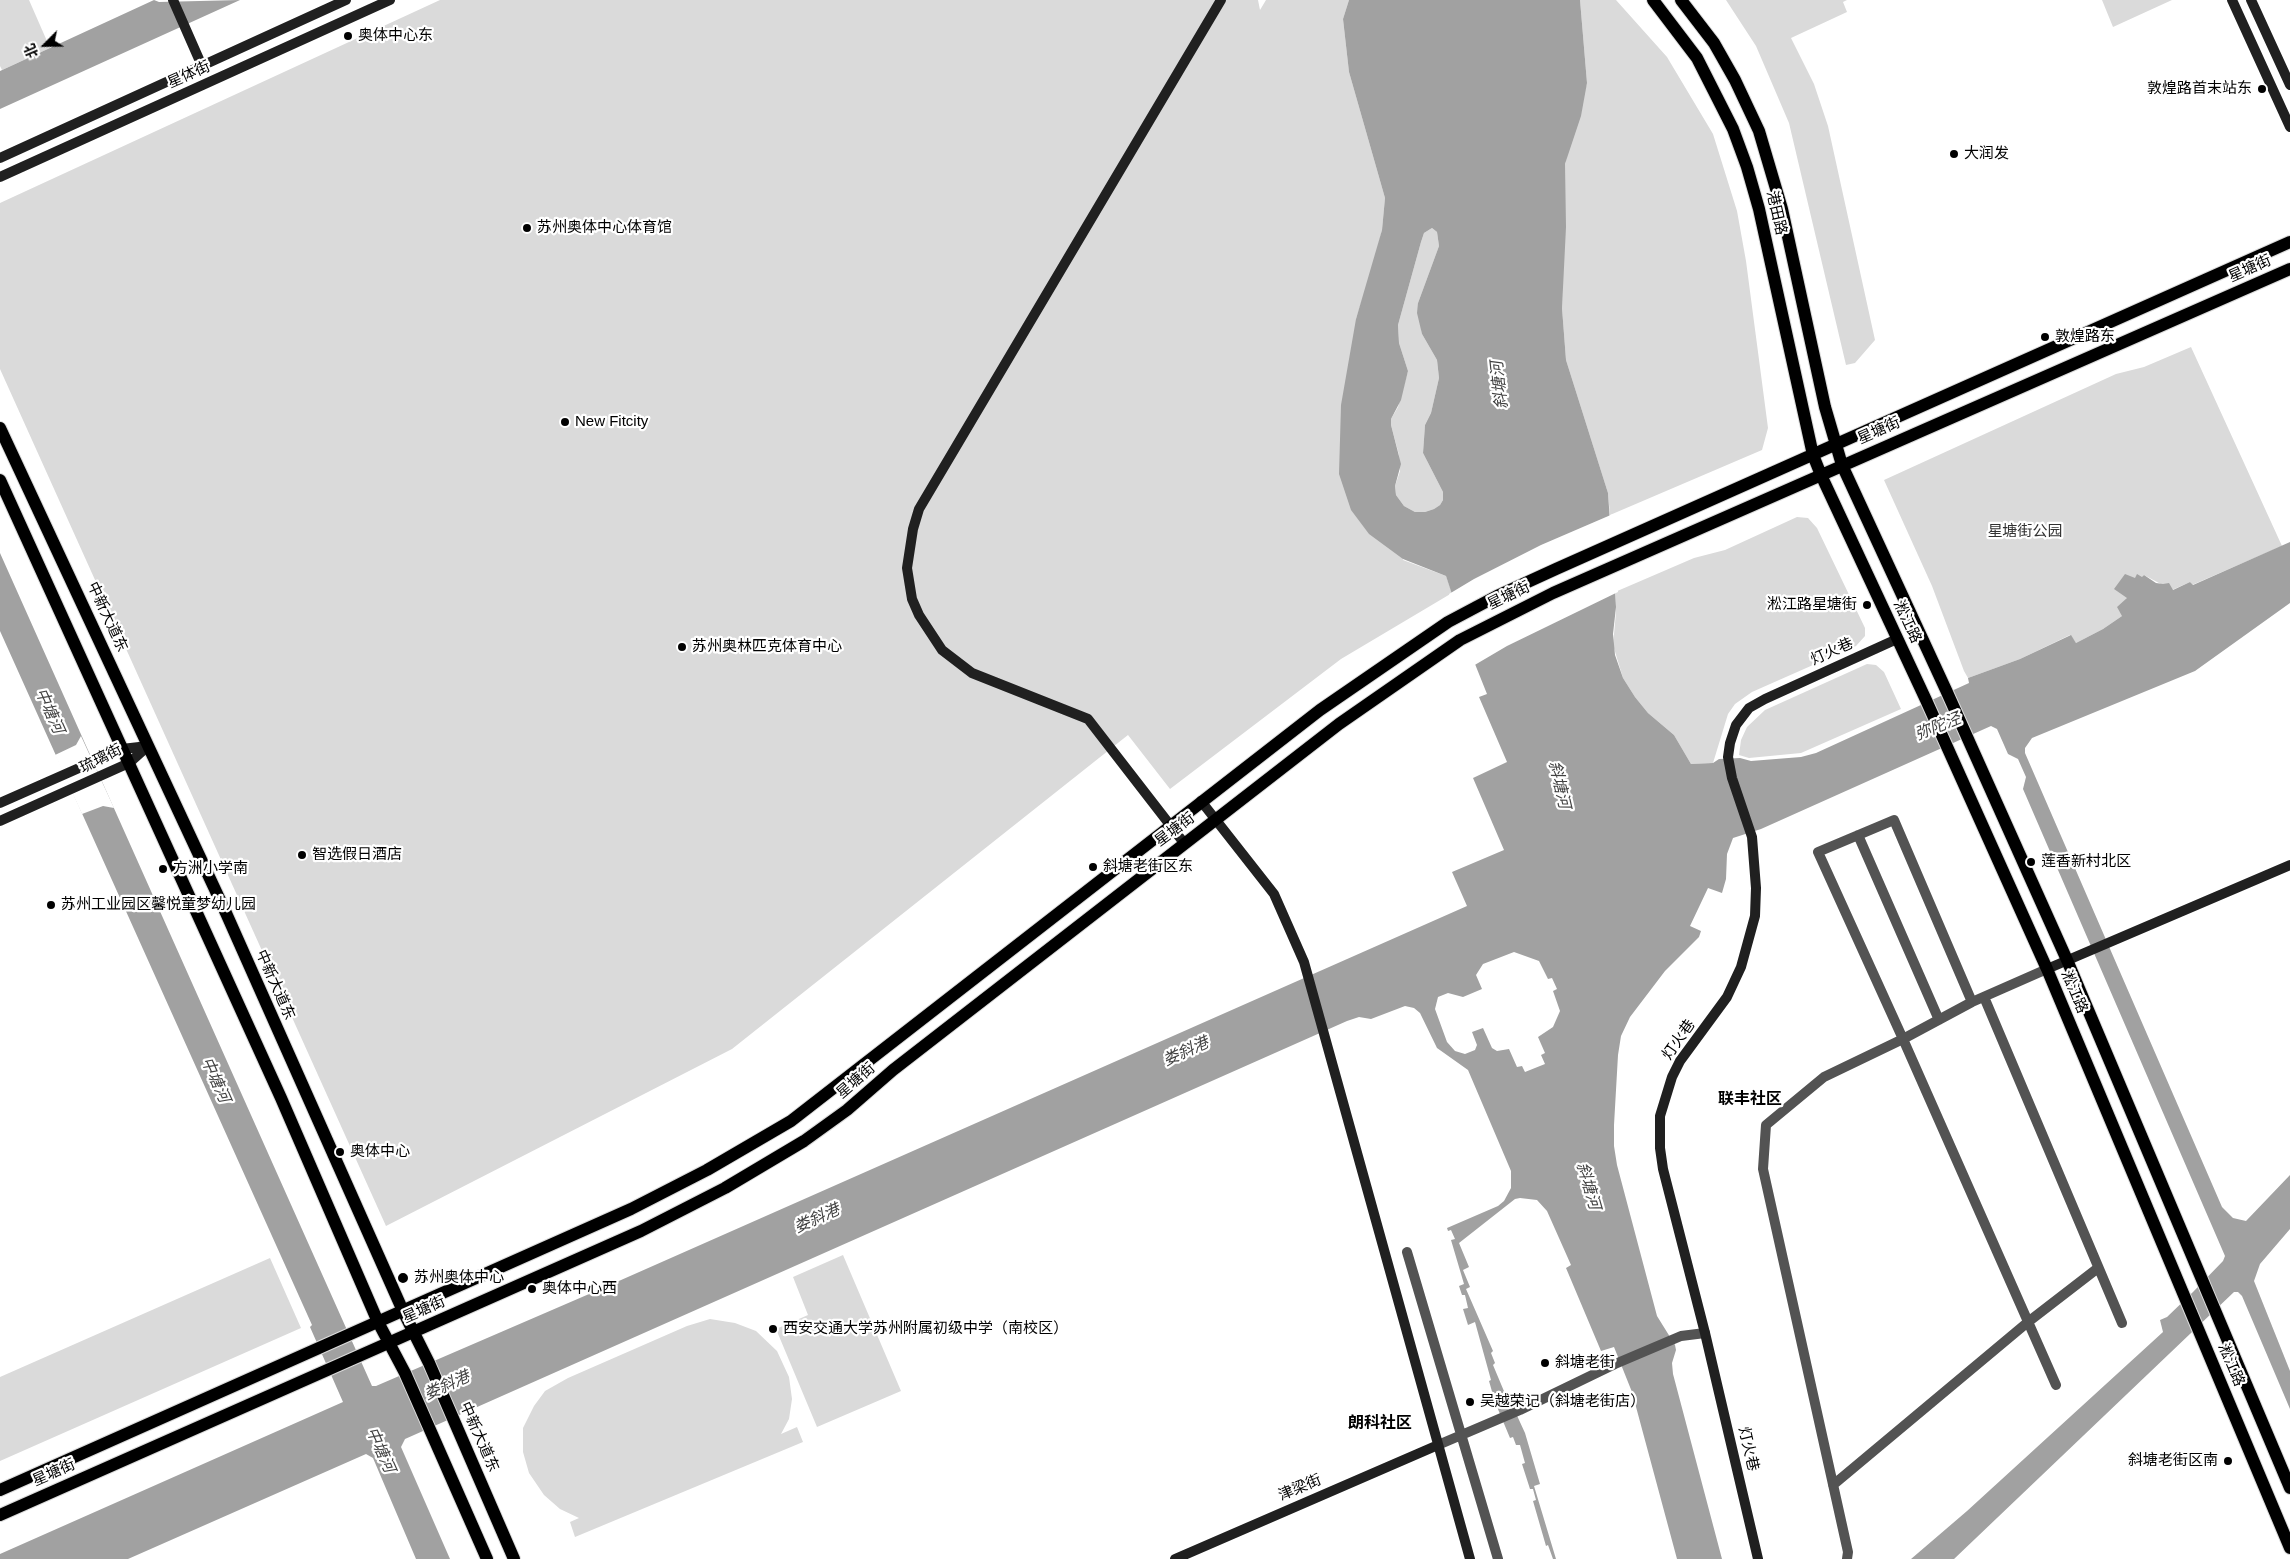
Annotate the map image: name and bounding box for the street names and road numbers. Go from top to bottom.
street label: 星体街 [165,58,213,92]
street label: 港田路 [1762,189,1790,237]
street label: 星塘街 [2226,252,2274,286]
street label: 星塘街 [1855,414,1903,448]
street label: 星塘街 [1485,578,1533,614]
street label: 中新大道东 [83,579,131,655]
street label: 淞江路 [1889,598,1925,646]
street label: 灯火巷 [1808,635,1856,669]
street label: 琉璃街 [77,741,125,777]
street label: 星塘街 [1152,809,1198,851]
street label: 中新大道东 [252,947,298,1023]
street label: 淞江路 [2057,968,2091,1016]
street label: 灯火巷 [1659,1016,1699,1064]
street label: 星塘街 [833,1059,879,1103]
street label: 星塘街 [400,1293,448,1327]
street label: 淞江路 [2214,1341,2248,1389]
street label: 中新大道东 [456,1399,502,1475]
street label: 灯火巷 [1734,1425,1762,1473]
street label: 星塘街 [30,1456,78,1490]
street label: 津梁街 [1276,1471,1324,1505]

